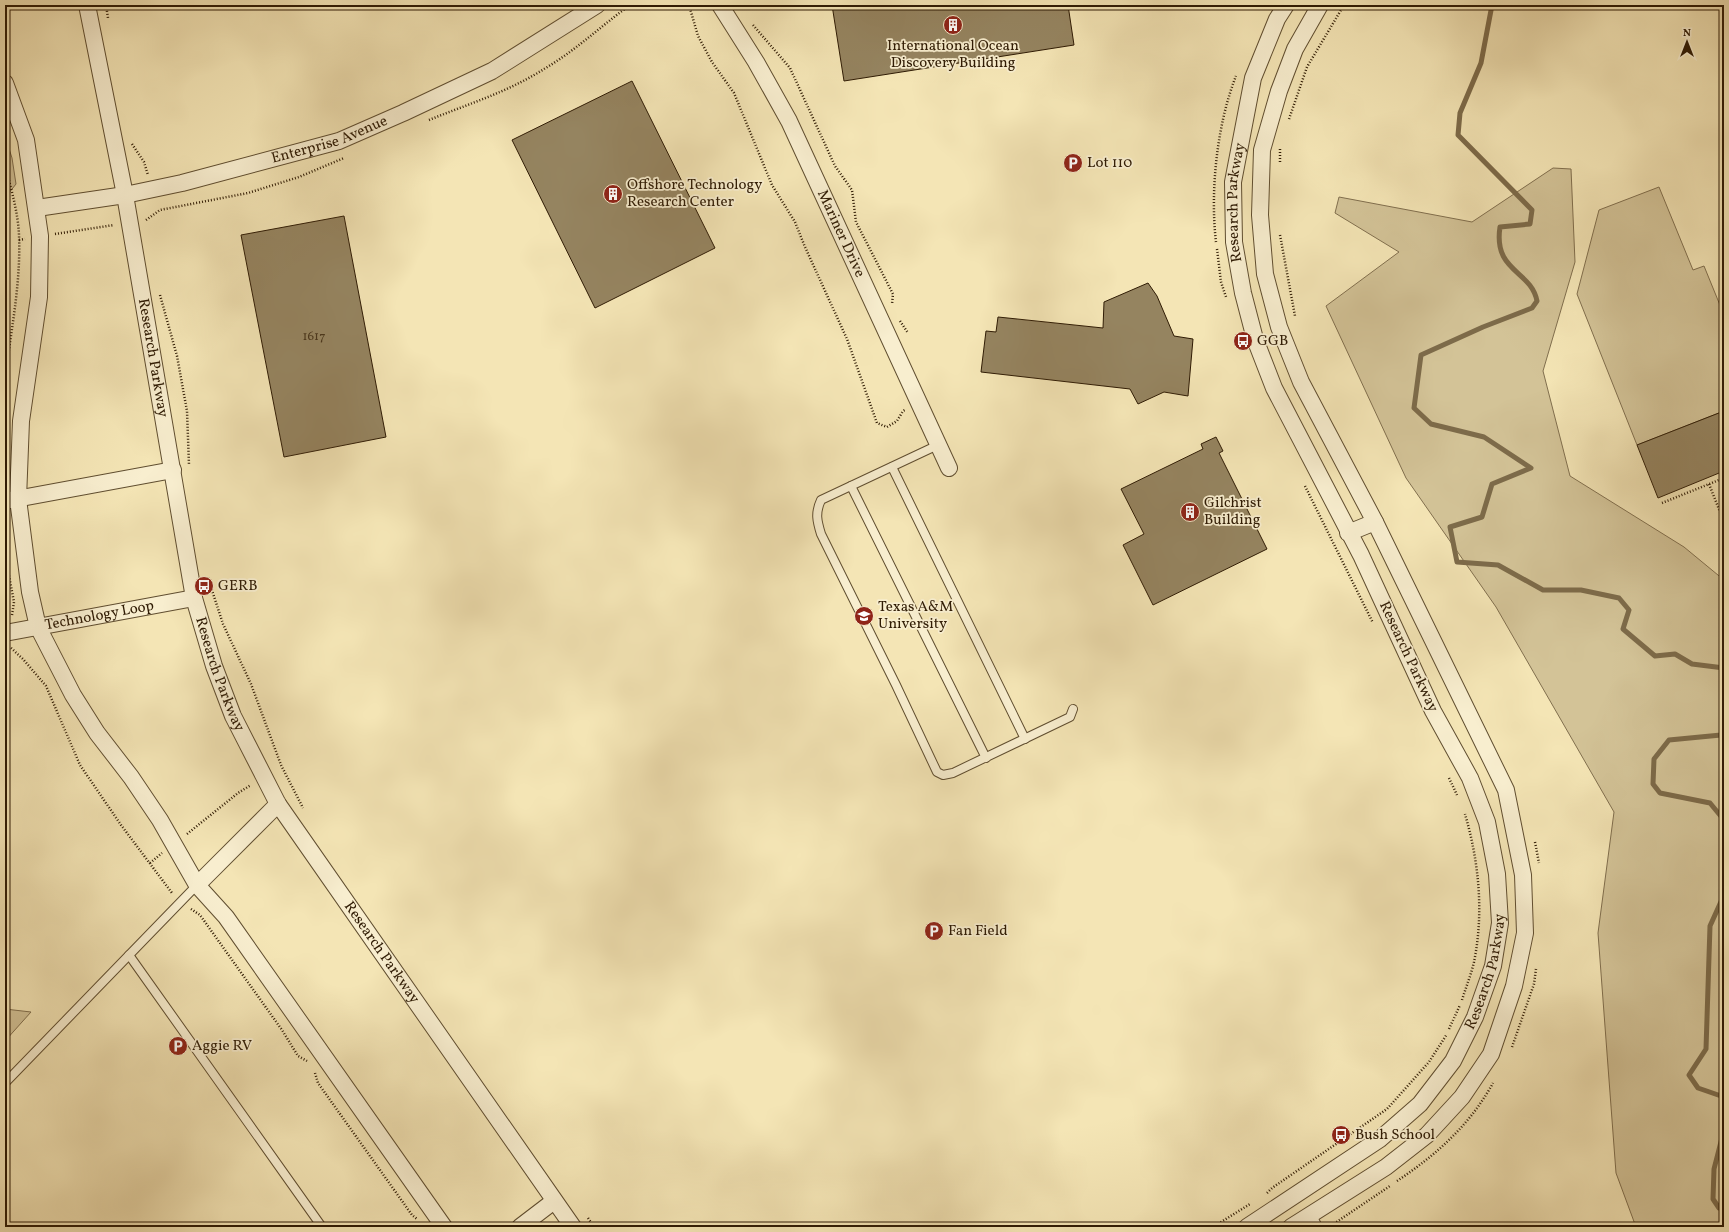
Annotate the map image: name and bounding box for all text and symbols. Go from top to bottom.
building icon: International Ocean Discovery Building [942,14,964,36]
north arrow [1667,22,1707,62]
text: N [1683,26,1691,41]
place label: International Ocean Discovery Building [887,36,1019,74]
street label: Enterprise Avenue [269,110,391,169]
street label: Research Parkway [1222,141,1251,264]
parking icon: Lot 110 [1062,152,1084,174]
place label: Lot 110 [1087,153,1132,174]
place label: Offshore Technology Research Center [627,175,762,213]
building icon: Offshore Technology Research Center [602,183,624,205]
street label: Mariner Drive [812,186,870,281]
street label: Research Parkway [132,297,173,419]
house number: 1617 [303,328,325,346]
bus stop icon: GGB [1232,330,1254,352]
place label: GGB [1257,331,1288,352]
place label: Gilchrist Building [1204,493,1262,531]
building icon: Gilchrist Building [1179,501,1201,523]
bus stop icon: GERB [193,575,215,597]
place label: GERB [218,576,258,597]
street label: Technology Loop [43,595,156,636]
place label: Texas A&M University [878,597,953,635]
street label: Research Parkway [1373,598,1443,716]
school or university icon: Texas A&M University [853,605,875,627]
street label: Research Parkway [190,614,250,735]
street label: Research Parkway [339,897,425,1008]
street label: Research Parkway [1460,913,1511,1033]
parking icon: Fan Field [923,920,945,942]
place label: Fan Field [948,921,1008,942]
parking icon: Aggie RV [167,1035,189,1057]
place label: Aggie RV [192,1036,252,1057]
bus stop icon: Bush School [1330,1124,1352,1146]
place label: Bush School [1355,1125,1435,1146]

